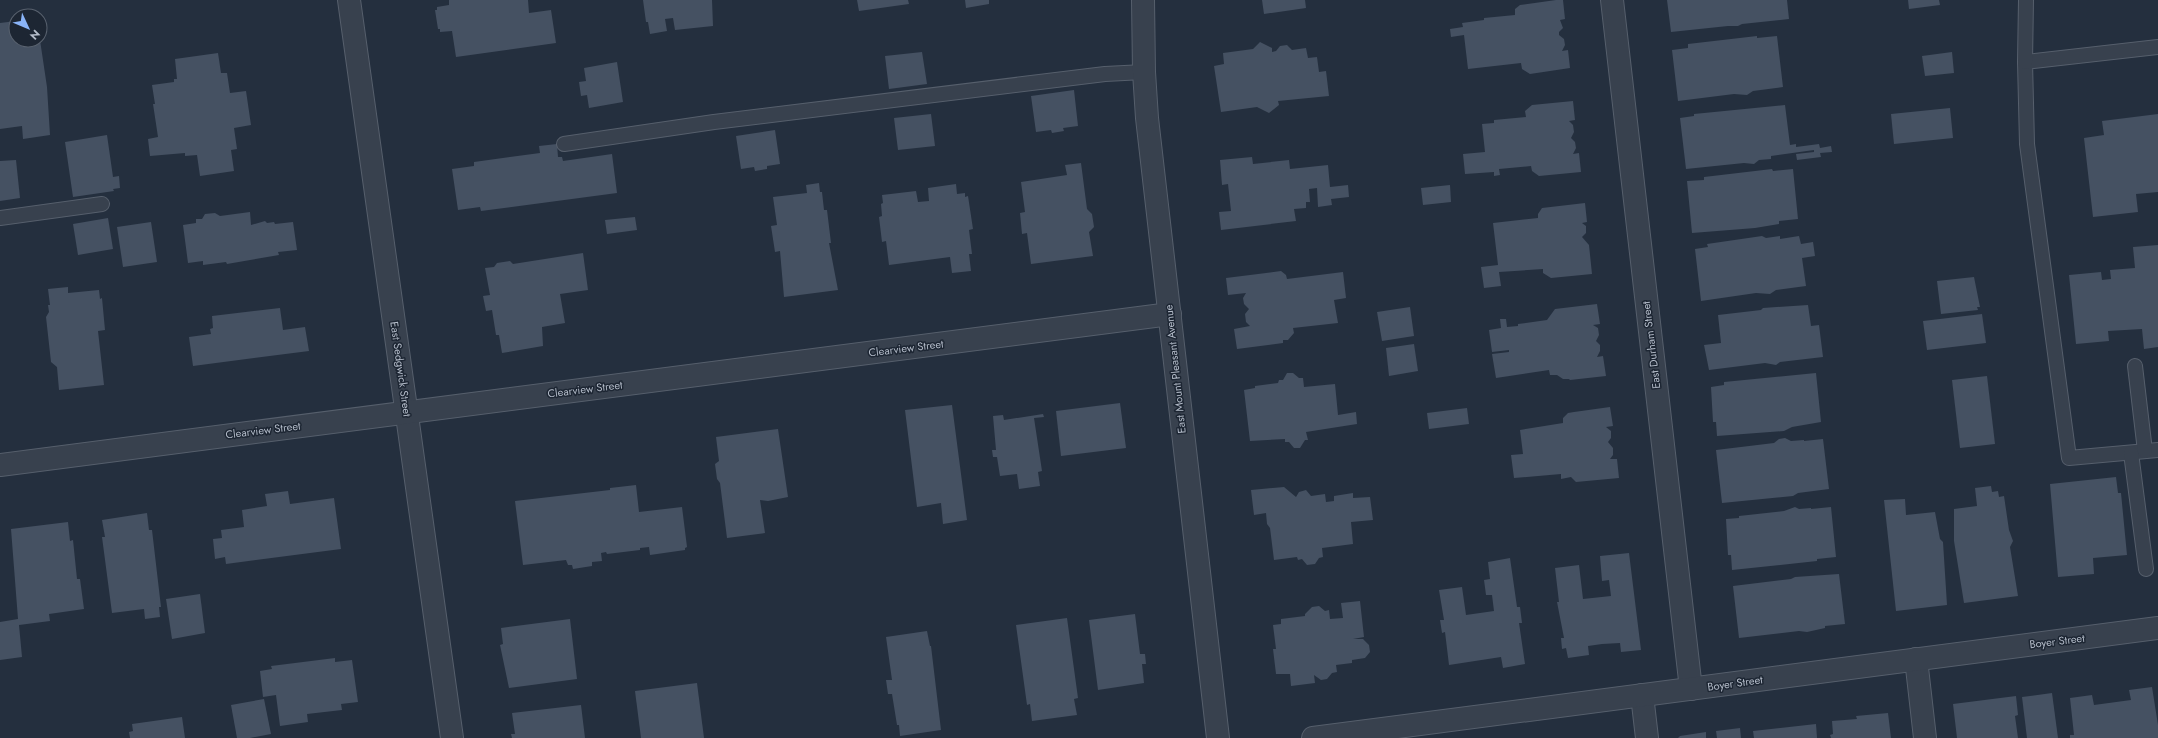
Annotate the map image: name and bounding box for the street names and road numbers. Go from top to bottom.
street label: East Durham Street [1638,300,1664,390]
street label: East Mount Pleasant Avenue [1160,304,1190,434]
street label: East Sedgwick Street [386,320,416,418]
street label: Clearview Street [868,335,945,361]
street label: Clearview Street [547,376,624,402]
street label: Clearview Street [225,417,302,443]
street label: Boyer Street [2028,630,2086,652]
street label: Boyer Street [1706,671,1764,695]

